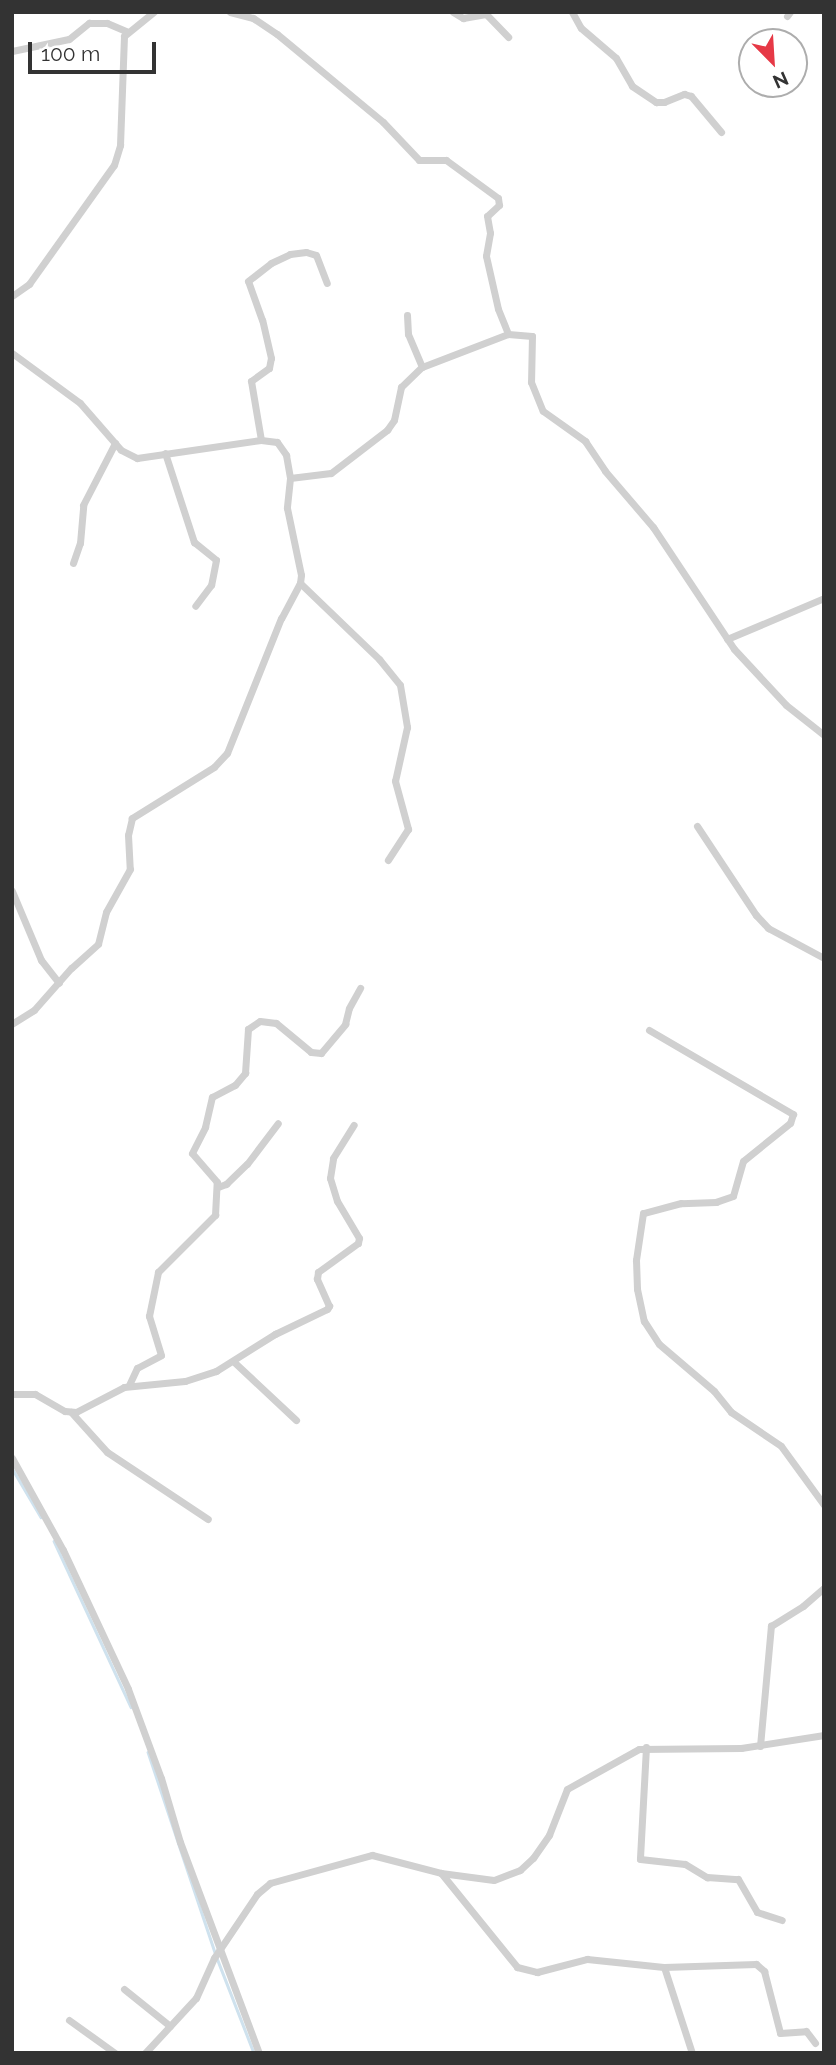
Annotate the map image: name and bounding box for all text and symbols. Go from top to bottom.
scale bar [32,28,159,72]
north arrow [738,28,808,98]
text: 100 m [41,41,100,66]
text: N [770,67,792,93]

